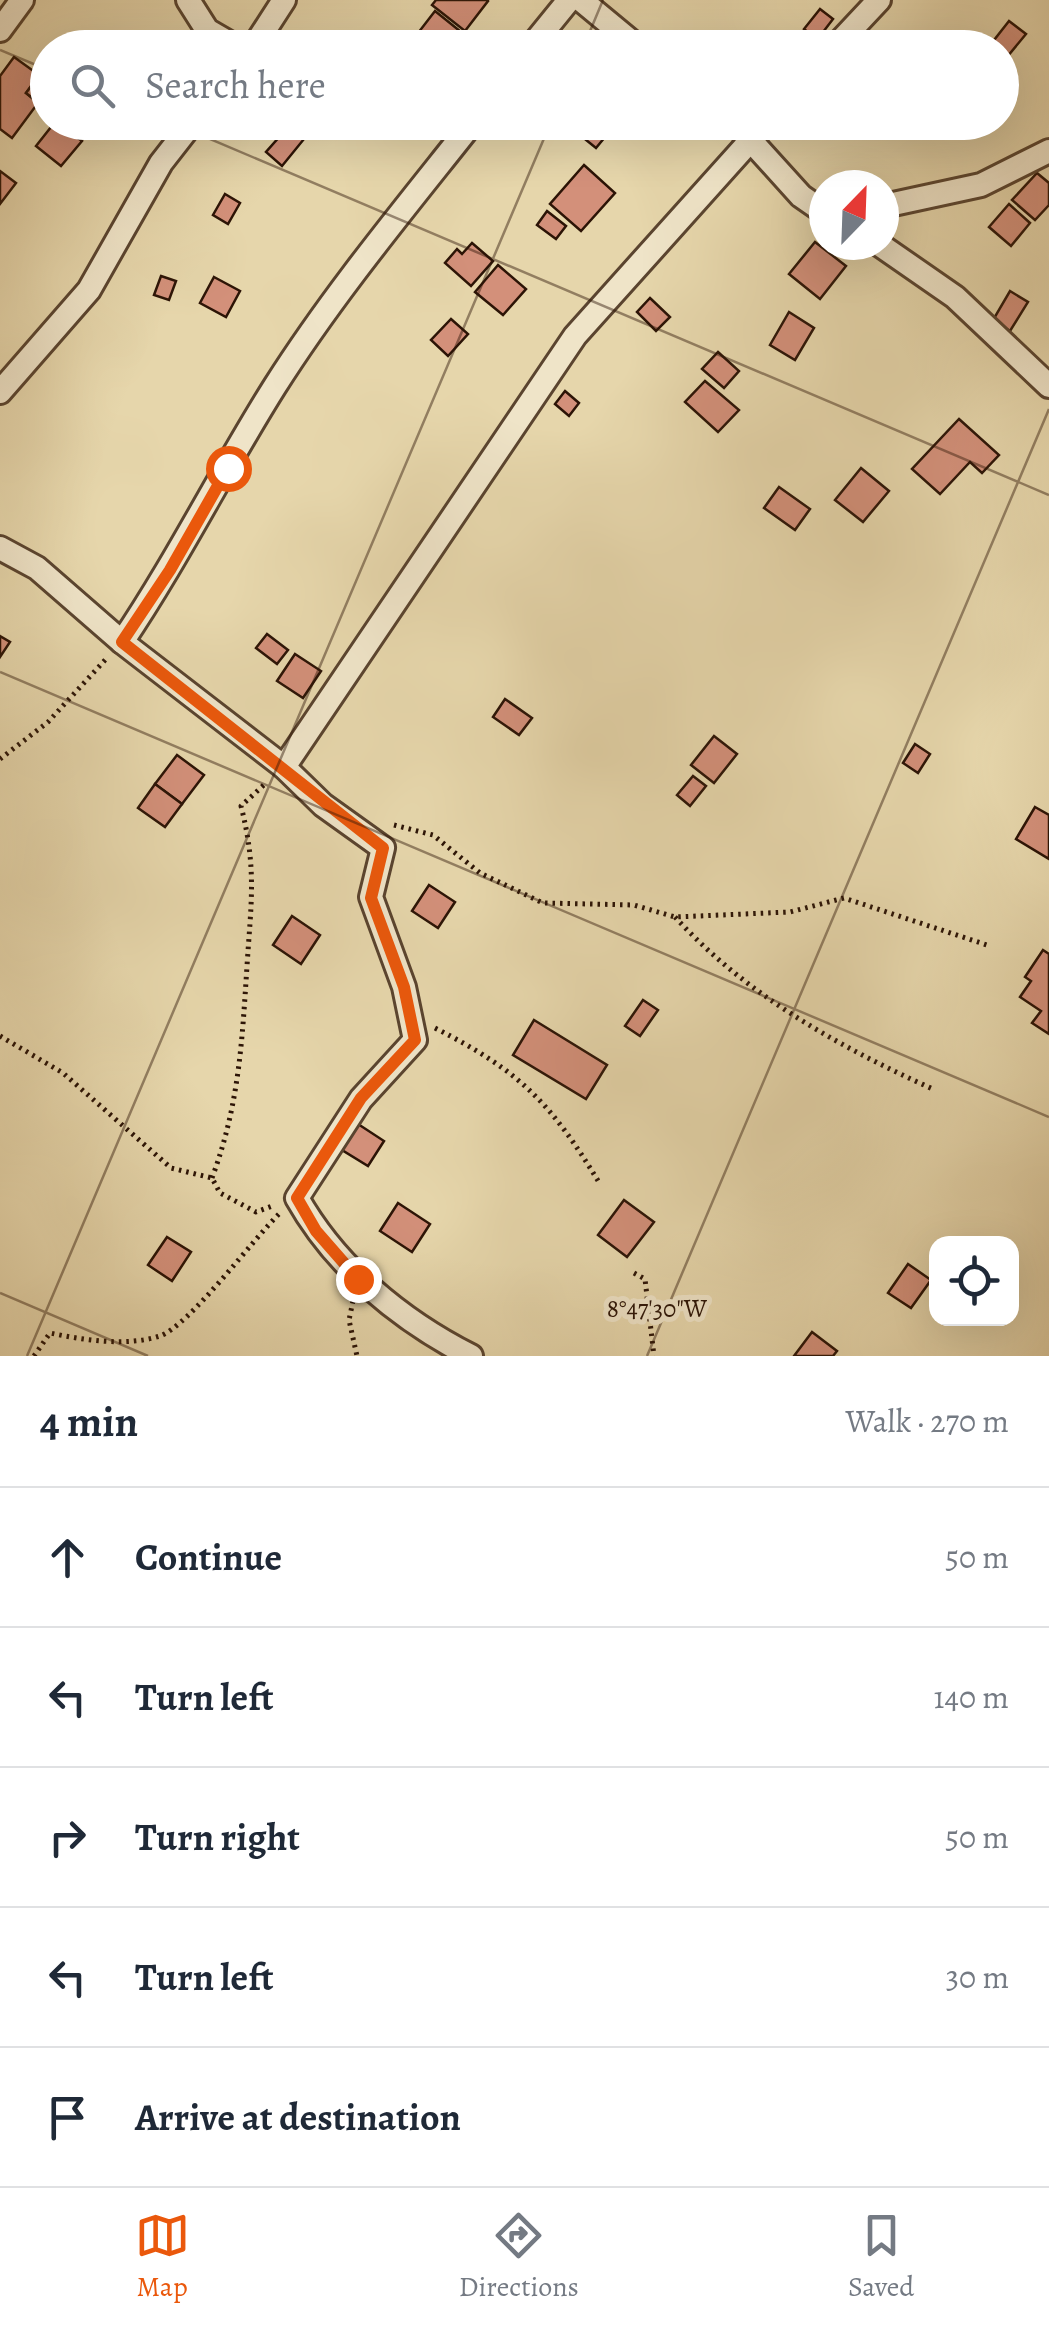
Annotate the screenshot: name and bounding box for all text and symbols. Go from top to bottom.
search box [30,30,1019,140]
icon: search [65,58,120,113]
text: Search here [145,59,326,111]
north arrow [809,170,899,260]
route start [206,446,252,492]
map controls [929,1236,1019,1326]
button: locate [929,1236,1019,1326]
route end [336,1257,382,1303]
text: 8°47'30"W [607,1292,708,1326]
text: 4 min [40,1393,138,1450]
text: Walk · 270 m [845,1399,1009,1443]
icon: ahead [40,1530,95,1585]
text: Continue [135,1531,282,1583]
text: 50 m [945,1535,1009,1579]
icon: left [40,1670,95,1725]
text: Turn left [135,1671,274,1723]
text: 140 m [934,1675,1009,1719]
icon: right [40,1810,95,1865]
text: Turn right [135,1811,300,1863]
text: 50 m [945,1815,1009,1859]
icon: left [40,1950,95,2005]
text: Turn left [135,1951,274,2003]
text: 30 m [946,1955,1009,1999]
icon: arrive [40,2090,95,2145]
text: Arrive at destination [135,2091,461,2143]
tab: Map [135,2208,190,2306]
tab: Directions [459,2208,579,2306]
tab: Saved [848,2208,914,2306]

